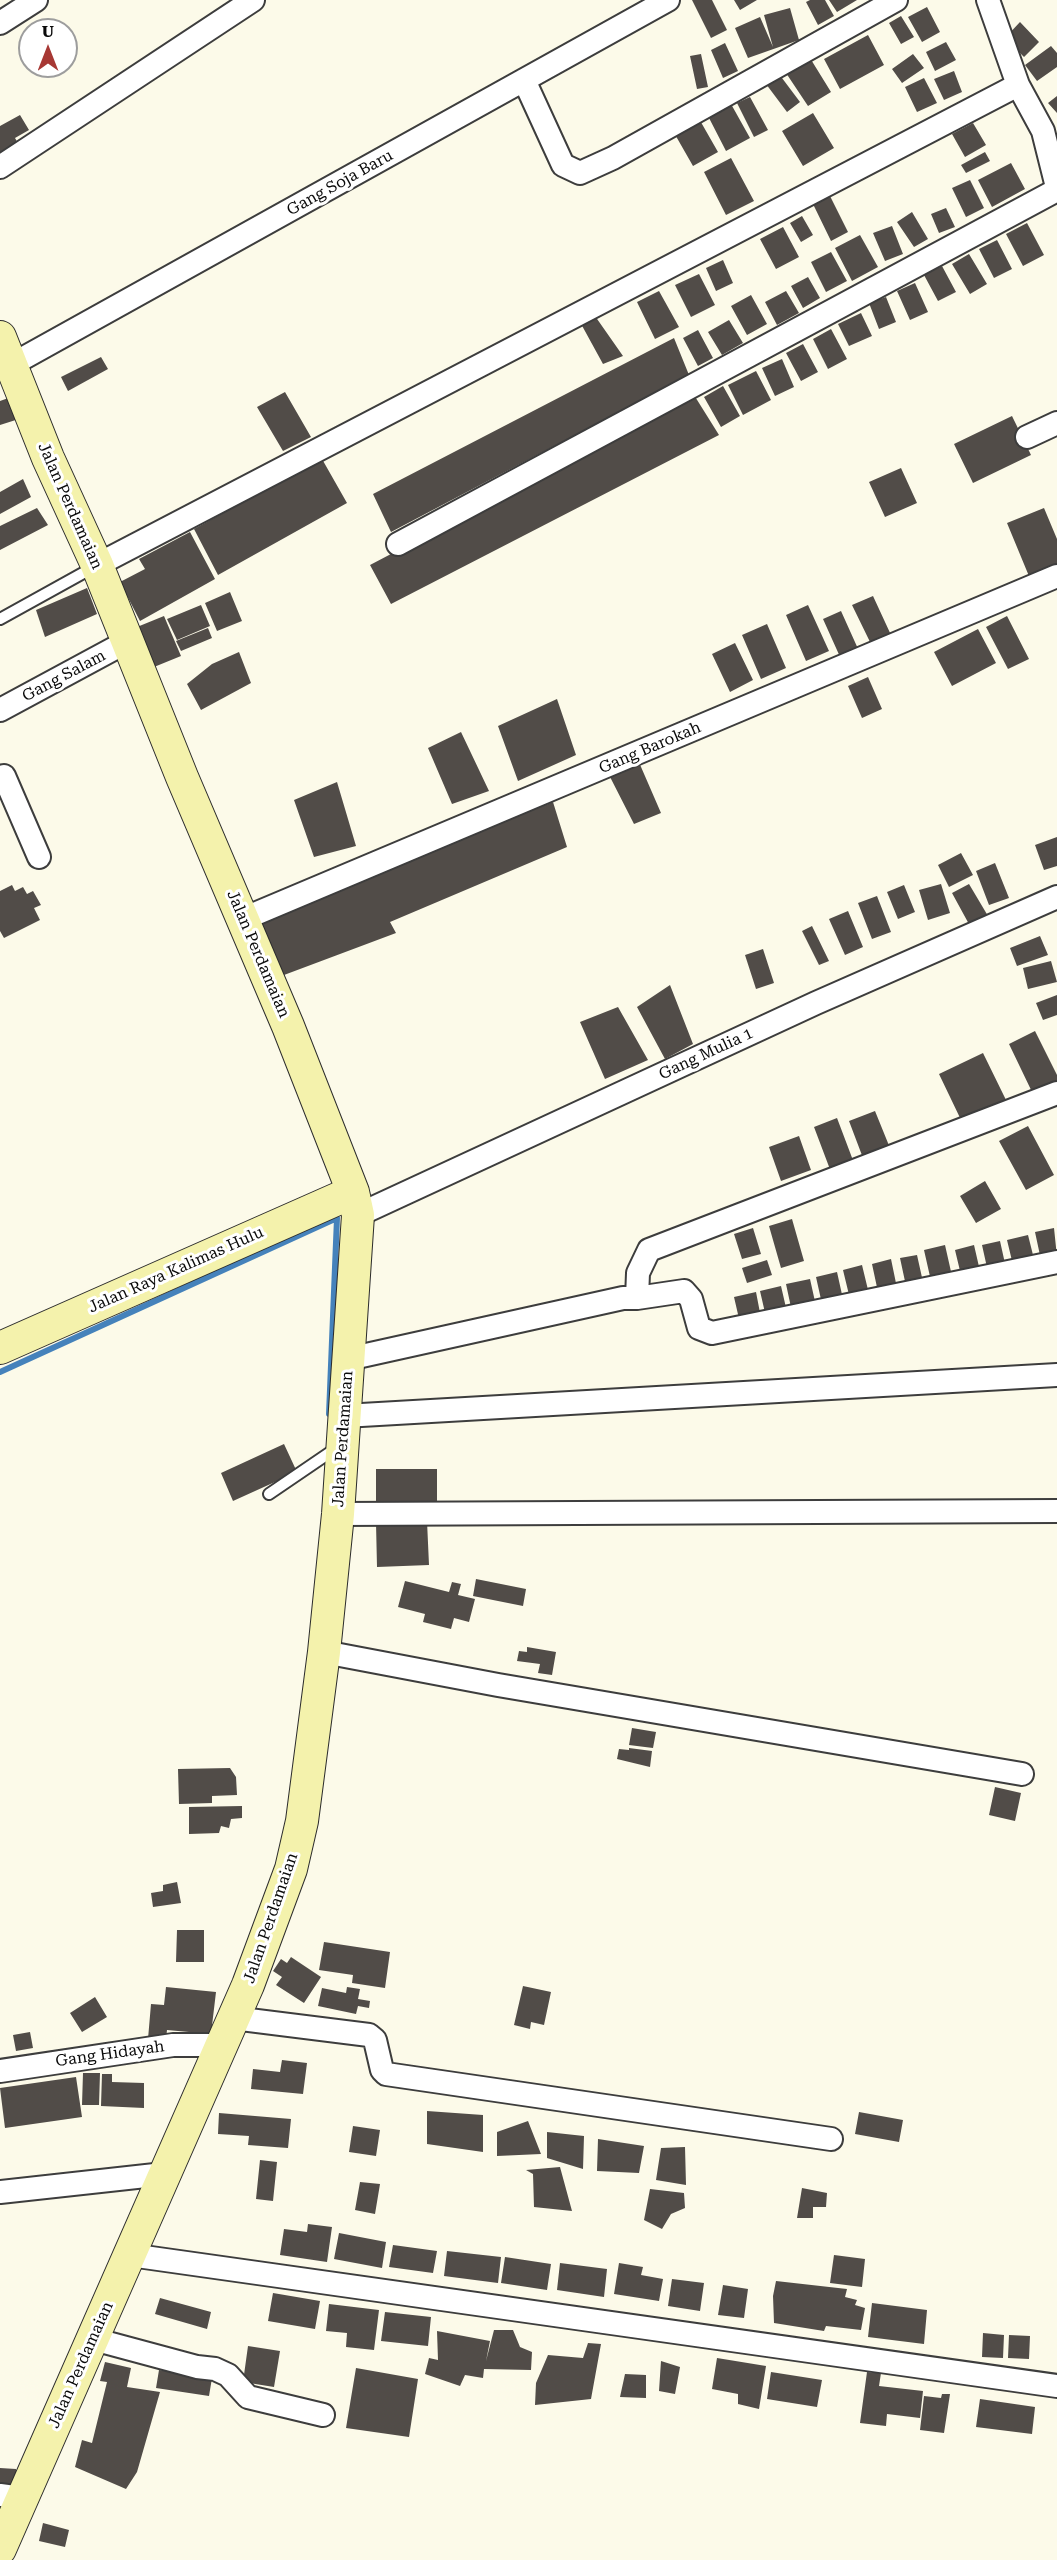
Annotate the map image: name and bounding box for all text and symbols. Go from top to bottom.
north arrow [18,18,78,78]
text: U [42,22,54,41]
street label: Gang Soja Baru [284,146,396,220]
street label: Jalan Perdamaian [33,440,107,572]
street label: Gang Salam [19,646,109,706]
street label: Gang Barokah [596,718,704,778]
street label: Jalan Perdamaian [222,887,294,1021]
street label: Gang Mulia 1 [656,1024,756,1084]
street label: Jalan Raya Kalimas Hulu [85,1223,267,1317]
street label: Jalan Perdamaian [329,1370,357,1508]
street label: Jalan Perdamaian [240,1850,302,1986]
street label: Gang Hidayah [54,2037,166,2071]
street label: Jalan Perdamaian [44,2299,118,2431]

